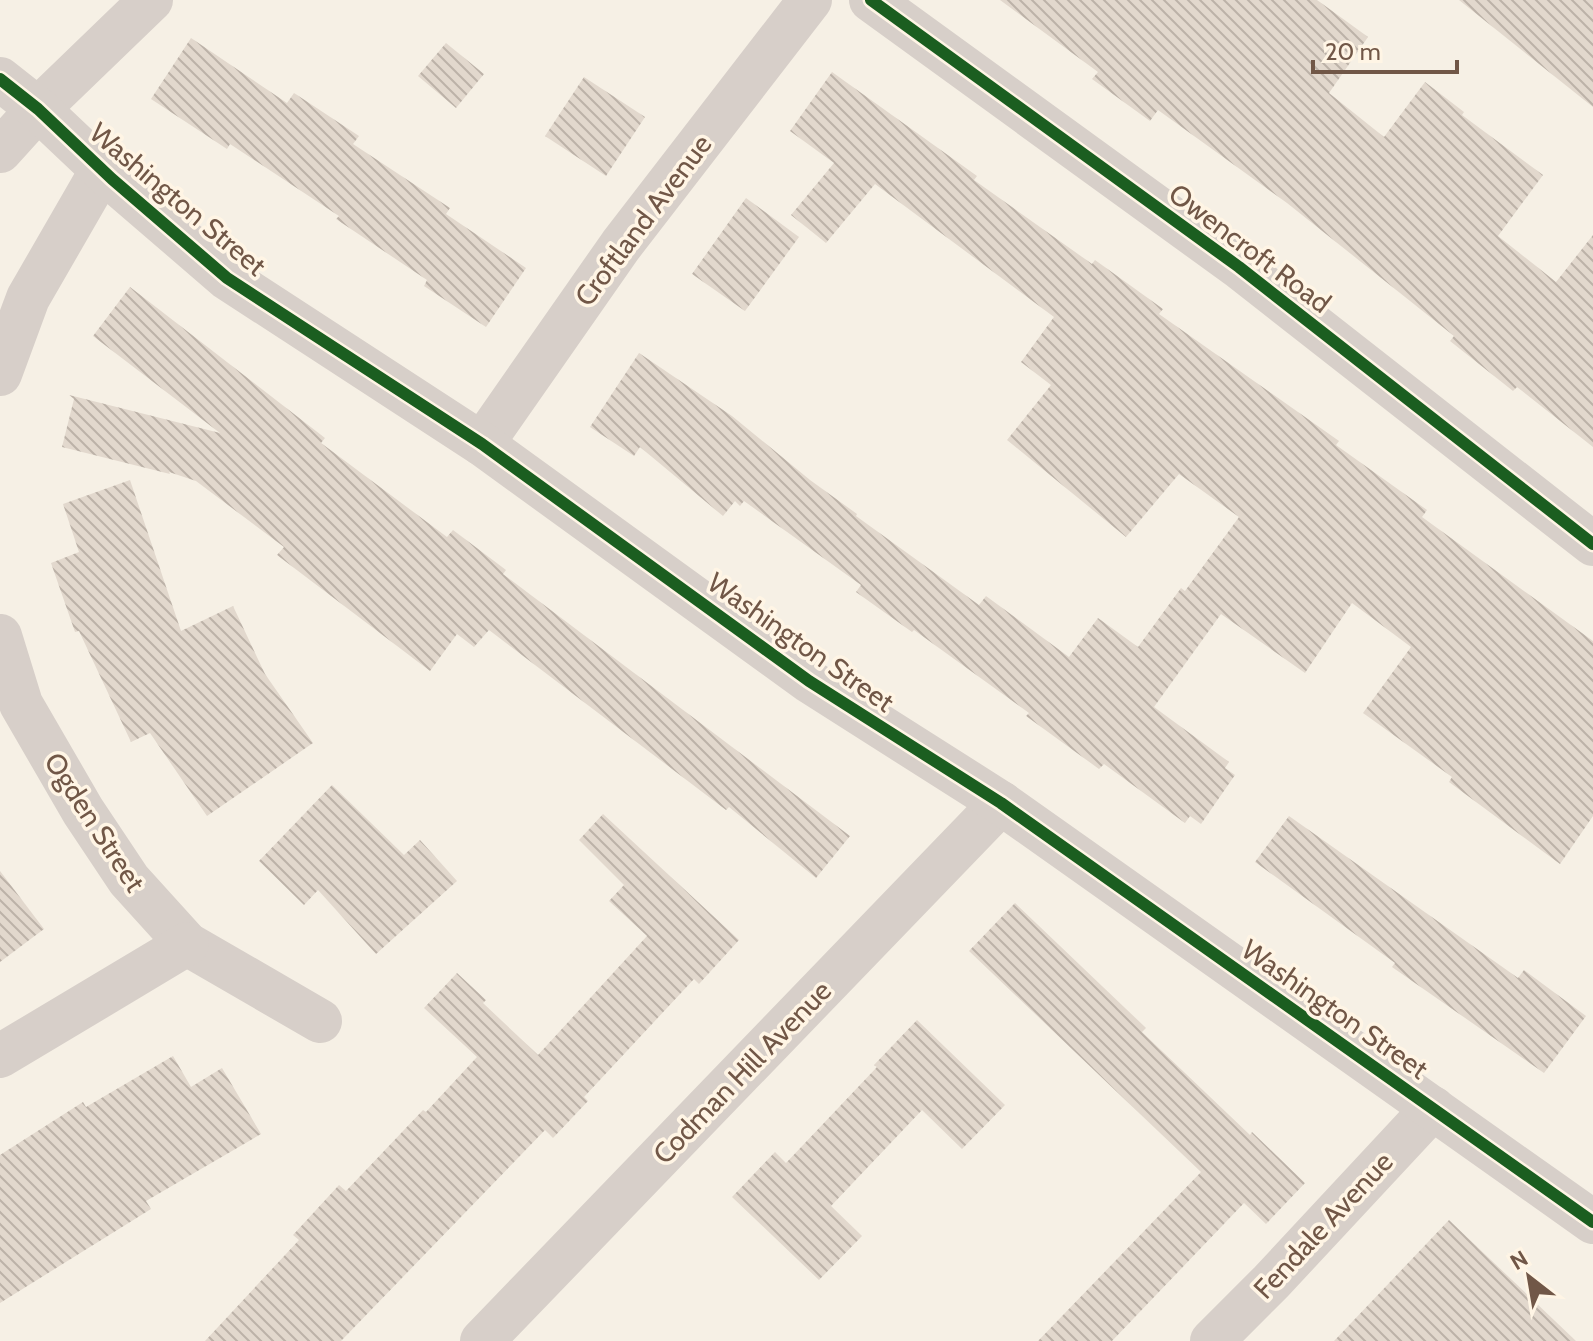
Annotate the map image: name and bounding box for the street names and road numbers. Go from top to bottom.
street label: Washington Street [83,115,273,283]
street label: Croftland Avenue [567,128,719,312]
street label: Owencroft Road [1162,176,1338,320]
street label: Washington Street [701,565,901,719]
street label: Ogden Street [37,746,153,898]
street label: Washington Street [1235,932,1435,1086]
street label: Codman Hill Avenue [646,973,838,1171]
street label: Fendale Avenue [1246,1145,1400,1305]

